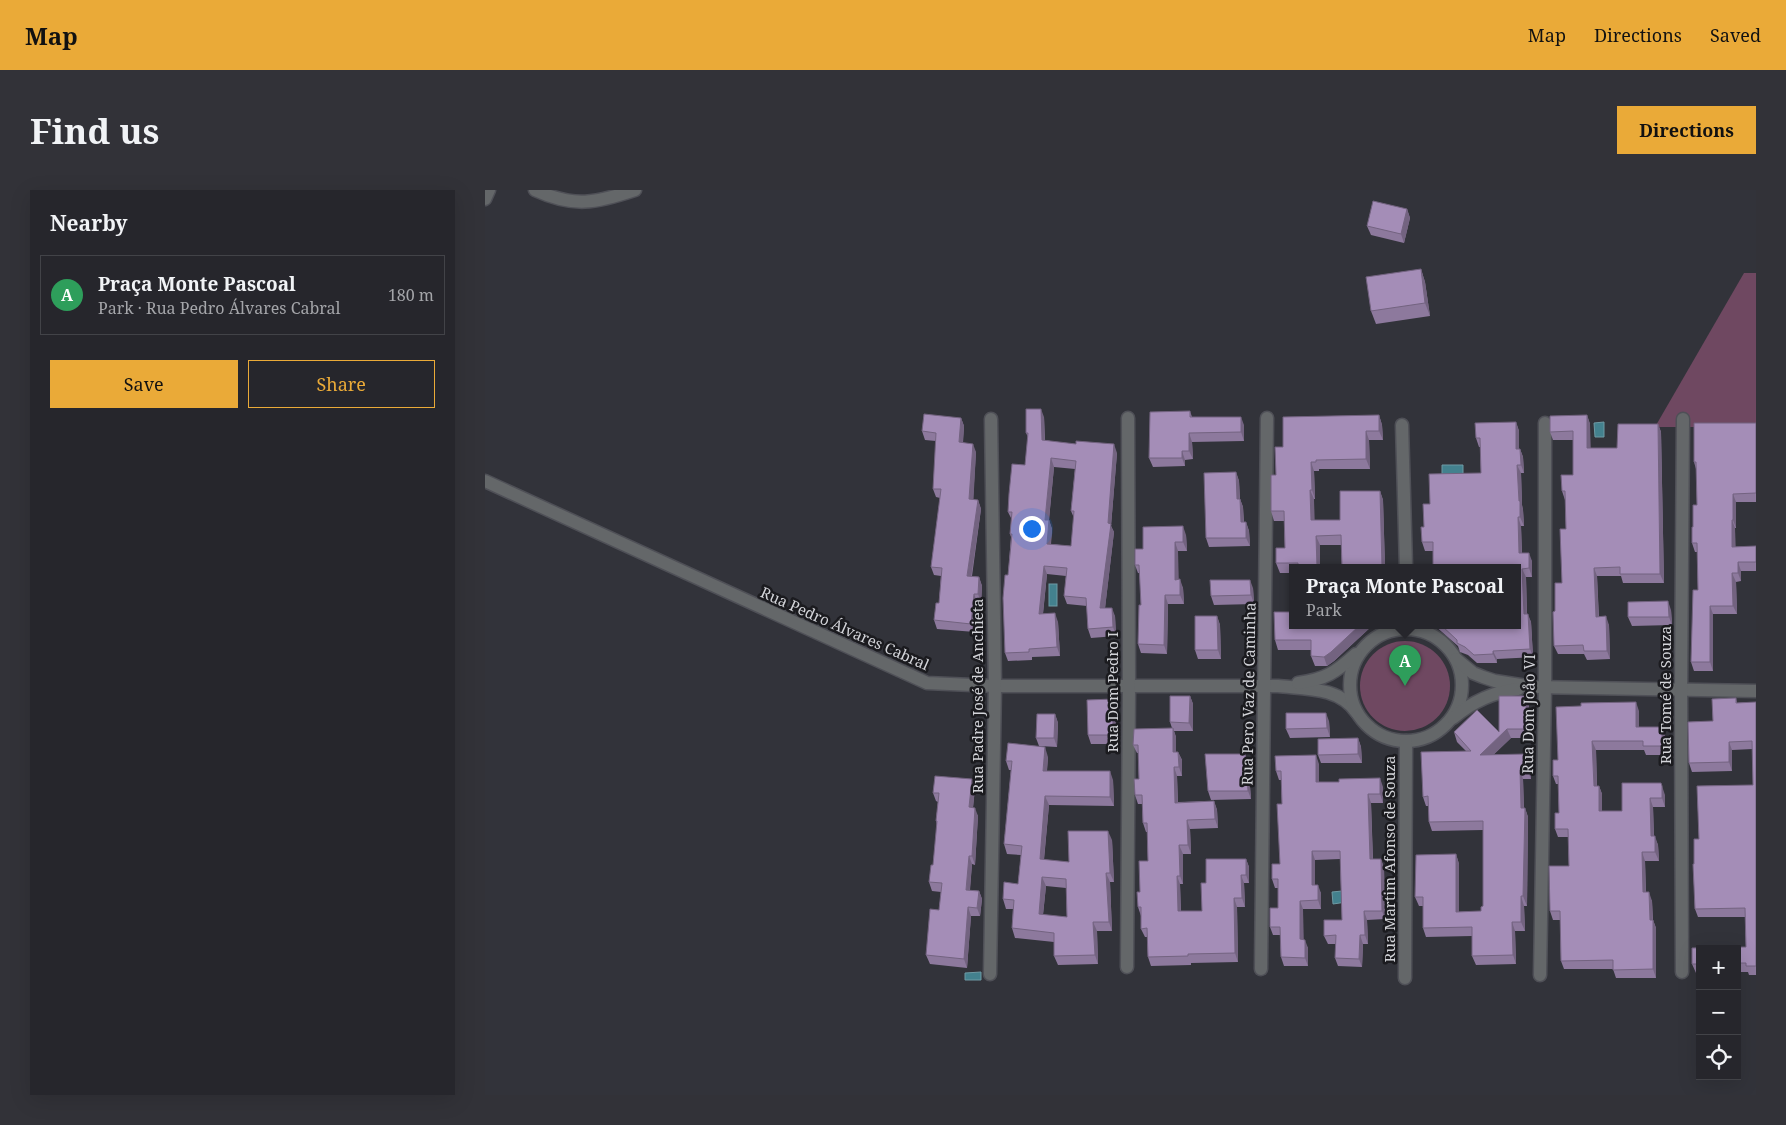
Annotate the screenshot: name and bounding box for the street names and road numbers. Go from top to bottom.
street label: Rua Pedro Álvares Cabral [758,582,933,674]
street label: Rua Padre José de Anchieta [967,599,987,793]
street label: Rua Pero Vaz de Caminha [1236,602,1260,786]
street label: Rua Tomé de Souza [1655,626,1675,764]
street label: Rua Dom Pedro I [1102,632,1122,752]
street label: Rua Dom Joåo VI [1517,654,1539,774]
street label: Rua Martim Afonso de Souza [1379,756,1399,962]

